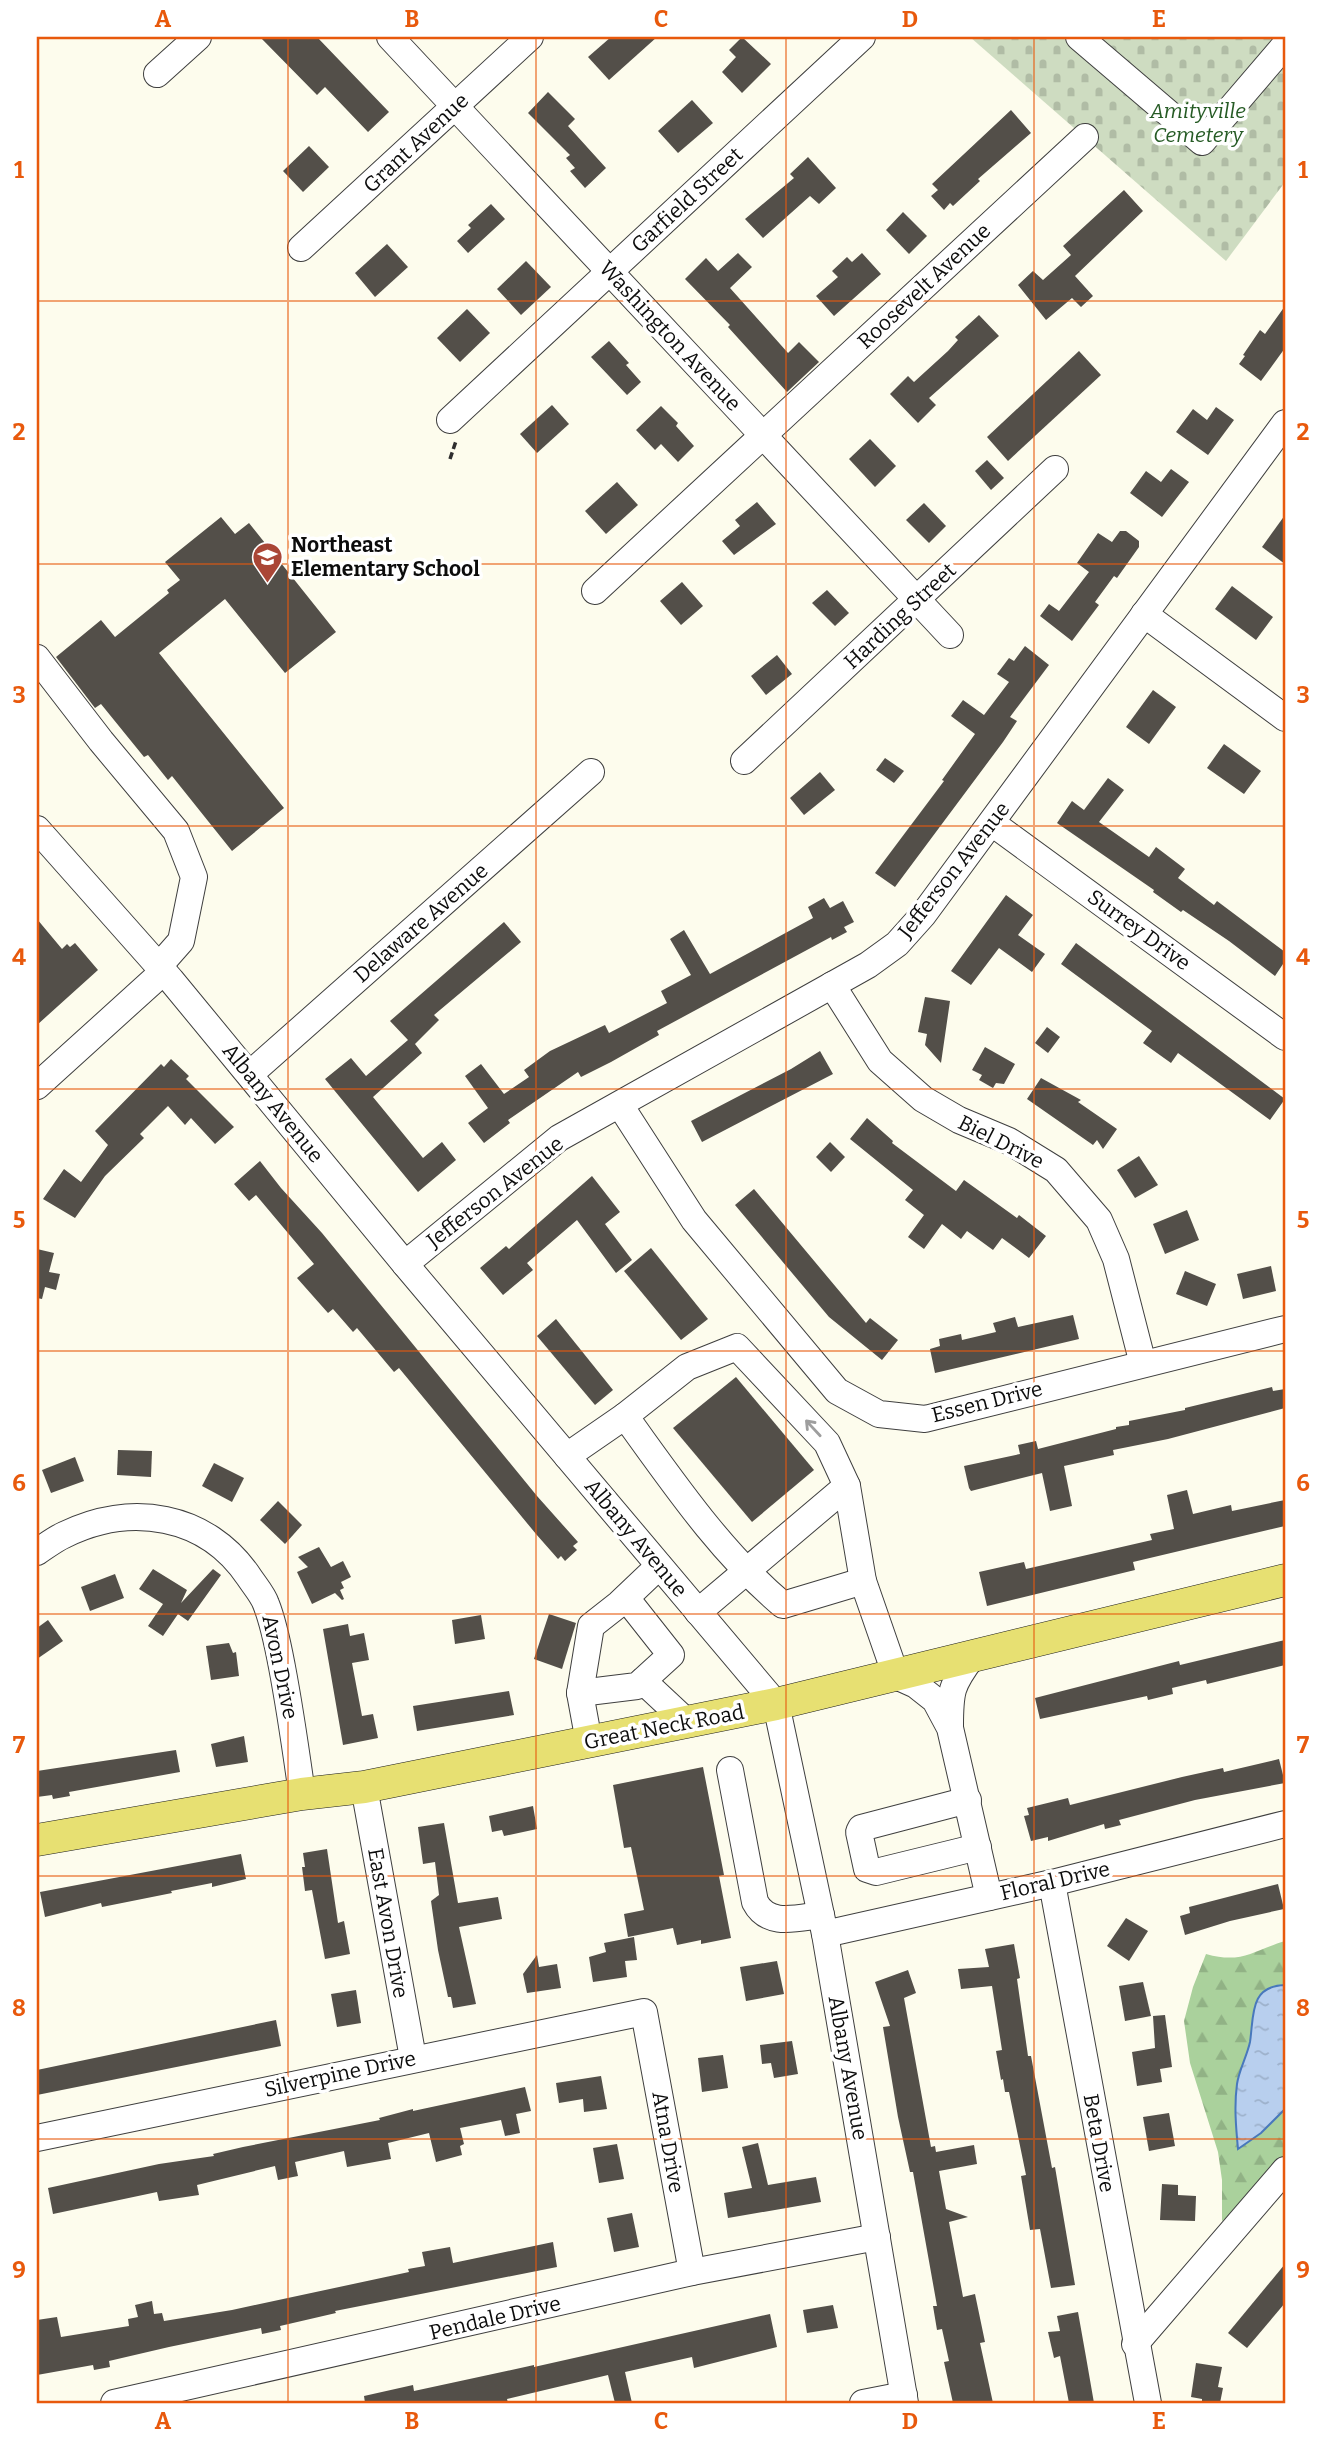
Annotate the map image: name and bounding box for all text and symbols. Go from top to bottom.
text: A [155,5,172,33]
text: B [405,5,419,33]
text: C [654,5,668,33]
text: D [902,5,918,33]
text: E [1152,5,1166,33]
street label: Grant Avenue [358,88,474,198]
park label: Amityville Cemetery [1149,98,1246,148]
street label: Garfield Street [626,141,748,258]
text: 1 [14,156,24,184]
text: 1 [1298,156,1308,184]
street label: Roosevelt Avenue [852,218,996,354]
street label: Washington Avenue [594,255,746,417]
text: 2 [13,418,26,446]
text: 2 [1297,418,1310,446]
place label: Northeast Elementary School [291,532,480,582]
school or university icon: Northeast Elementary School [251,540,285,584]
street label: Harding Street [839,557,962,675]
text: 3 [12,681,26,709]
text: 3 [1296,681,1310,709]
street label: Jefferson Avenue [892,797,1015,944]
street label: Delaware Avenue [349,858,493,988]
street label: Surrey Drive [1082,884,1196,976]
text: 4 [12,943,26,971]
text: 4 [1296,943,1310,971]
street label: Albany Avenue [217,1038,329,1168]
street label: Biel Drive [954,1109,1048,1175]
street label: Jefferson Avenue [421,1131,568,1254]
text: 5 [13,1206,25,1234]
text: 5 [1297,1206,1309,1234]
street label: Essen Drive [929,1376,1045,1428]
one-way arrow [804,1420,821,1437]
text: 6 [12,1469,26,1497]
text: 6 [1296,1469,1310,1497]
street label: Albany Avenue [579,1474,693,1602]
street label: Avon Drive [256,1613,304,1721]
street label: Great Neck Road [582,1699,746,1755]
text: 7 [13,1731,26,1759]
text: 7 [1297,1731,1310,1759]
street label: East Avon Drive [362,1846,414,2000]
street label: Floral Drive [998,1856,1112,1906]
text: 8 [12,1994,26,2022]
street label: Albany Avenue [823,1994,873,2142]
text: 8 [1296,1994,1310,2022]
street label: Silverpine Drive [262,2045,418,2103]
street label: Atna Drive [646,2089,690,2195]
street label: Beta Drive [1078,2092,1120,2194]
text: 9 [12,2256,26,2284]
text: 9 [1296,2256,1310,2284]
street label: Pendale Drive [427,2290,563,2346]
text: A [155,2407,172,2435]
text: B [405,2407,419,2435]
text: C [654,2407,668,2435]
text: D [902,2407,918,2435]
text: E [1152,2407,1166,2435]

